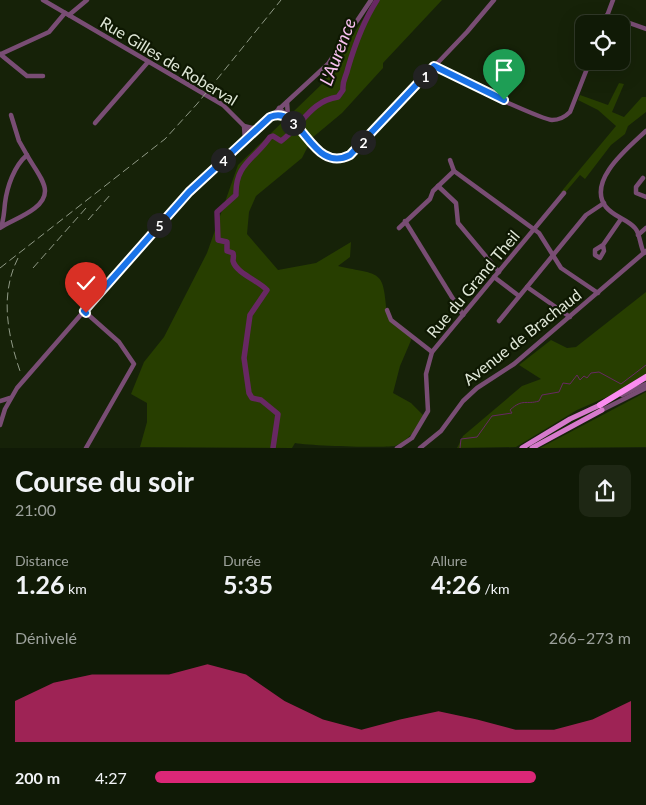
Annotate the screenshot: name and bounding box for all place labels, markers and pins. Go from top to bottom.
pin [483,49,525,100]
pin: 1 [412,64,438,88]
pin: 3 [280,110,306,136]
pin: 2 [350,130,376,154]
pin: 4 [210,148,236,172]
pin: 5 [146,212,172,238]
pin [65,262,107,313]

